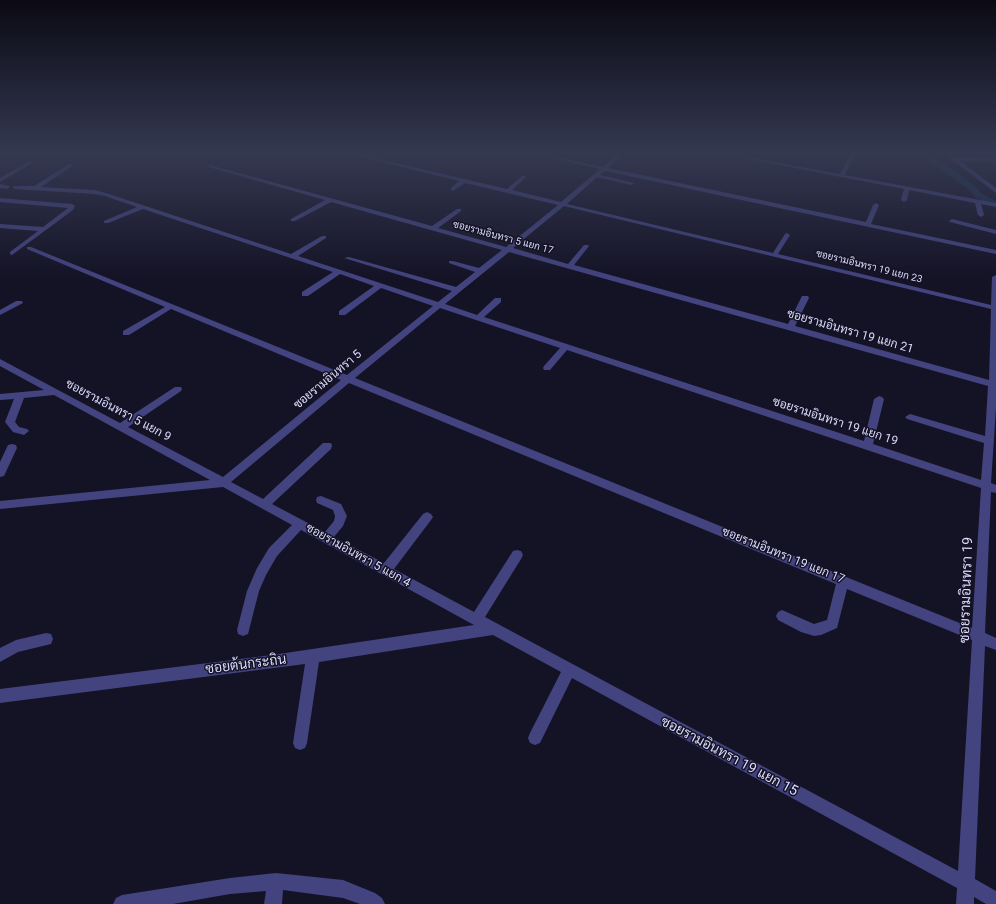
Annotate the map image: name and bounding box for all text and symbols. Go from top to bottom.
street label: ซอยรามอินทรา 5 แยก 17 [451,219,555,257]
street label: ซอยรามอินทรา 19 แยก 23 [815,248,923,286]
street label: ซอยรามอินทรา 19 แยก 21 [785,307,915,357]
street label: ซอยรามอินทรา 5 [291,347,365,413]
street label: ซอยรามอินทรา 5 แยก 9 [63,377,173,445]
street label: ซอยรามอินทรา 19 แยก 19 [770,395,900,449]
street label: ซอยรามอินทรา 5 แยก 4 [303,521,413,591]
street label: ซอยรามอินทรา 19 แยก 17 [720,525,846,587]
street label: ซอยรามอินทรา 19 [957,537,977,643]
street label: ซอยต้นกระถิน [204,652,288,678]
street label: ซอยรามอินทรา 19 แยก 15 [658,714,800,800]

